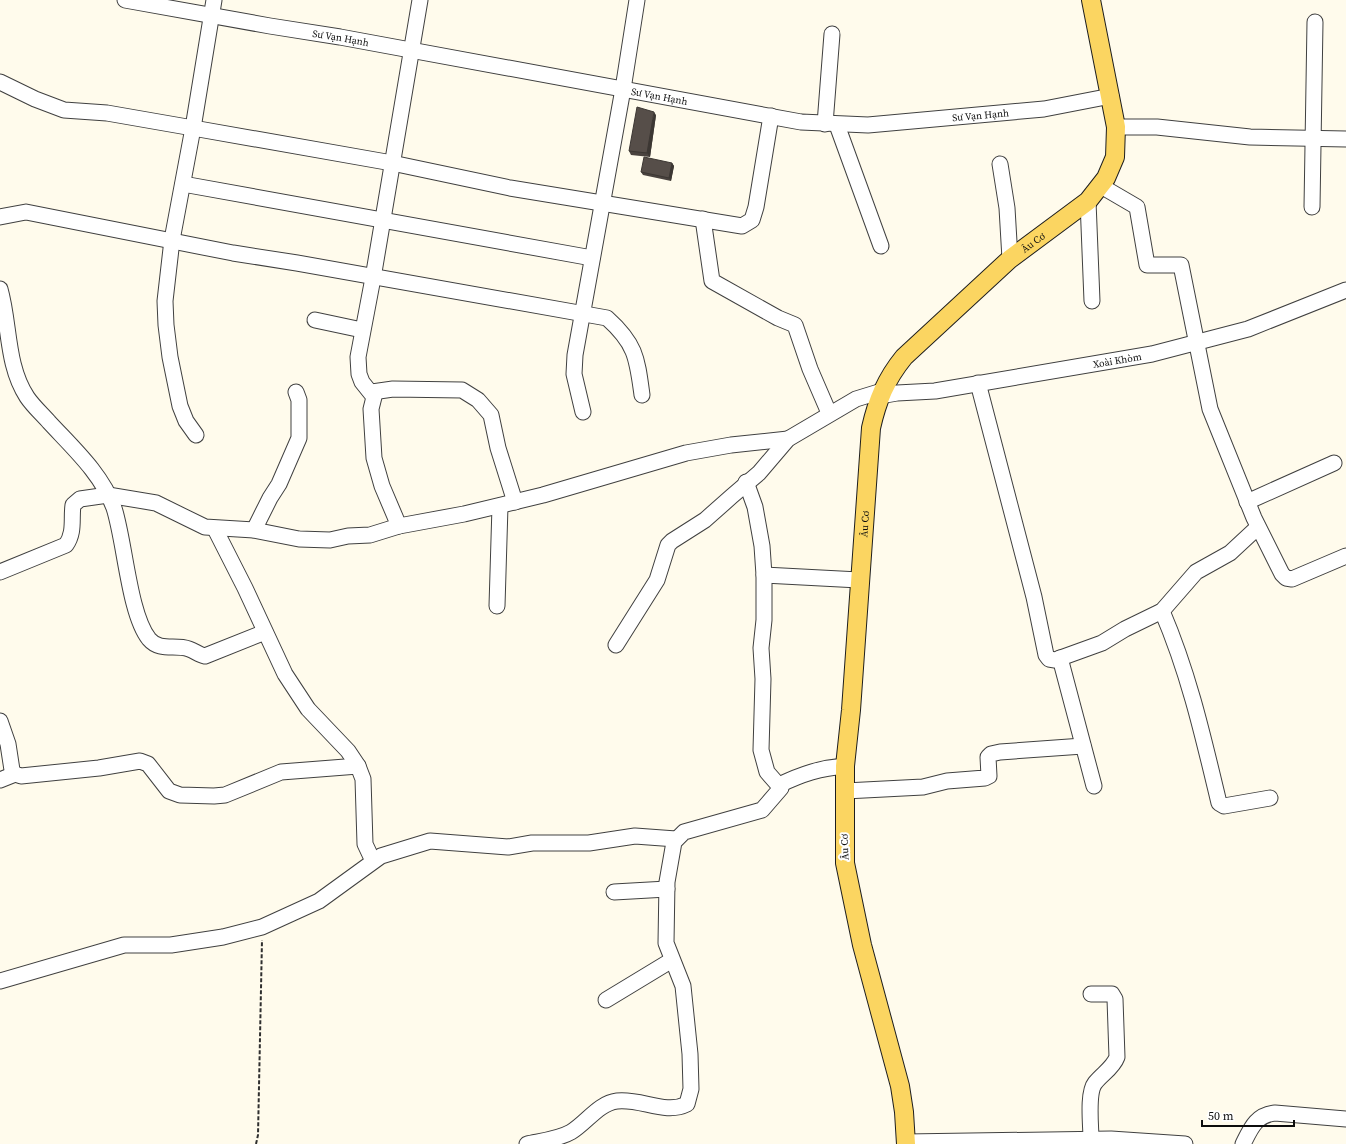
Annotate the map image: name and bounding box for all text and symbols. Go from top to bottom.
street label: Sư Vạn Hạnh [312,27,370,49]
street label: Sư Vạn Hạnh [630,85,689,108]
street label: Sư Vạn Hạnh [952,106,1010,124]
street label: Âu Cơ [1019,229,1048,256]
street label: Xoài Khòm [1092,350,1143,371]
street label: Âu Cơ [857,510,872,538]
street label: Âu Cơ [838,833,851,860]
scale bar [1202,1102,1294,1128]
text: 50 m [1208,1108,1234,1124]

